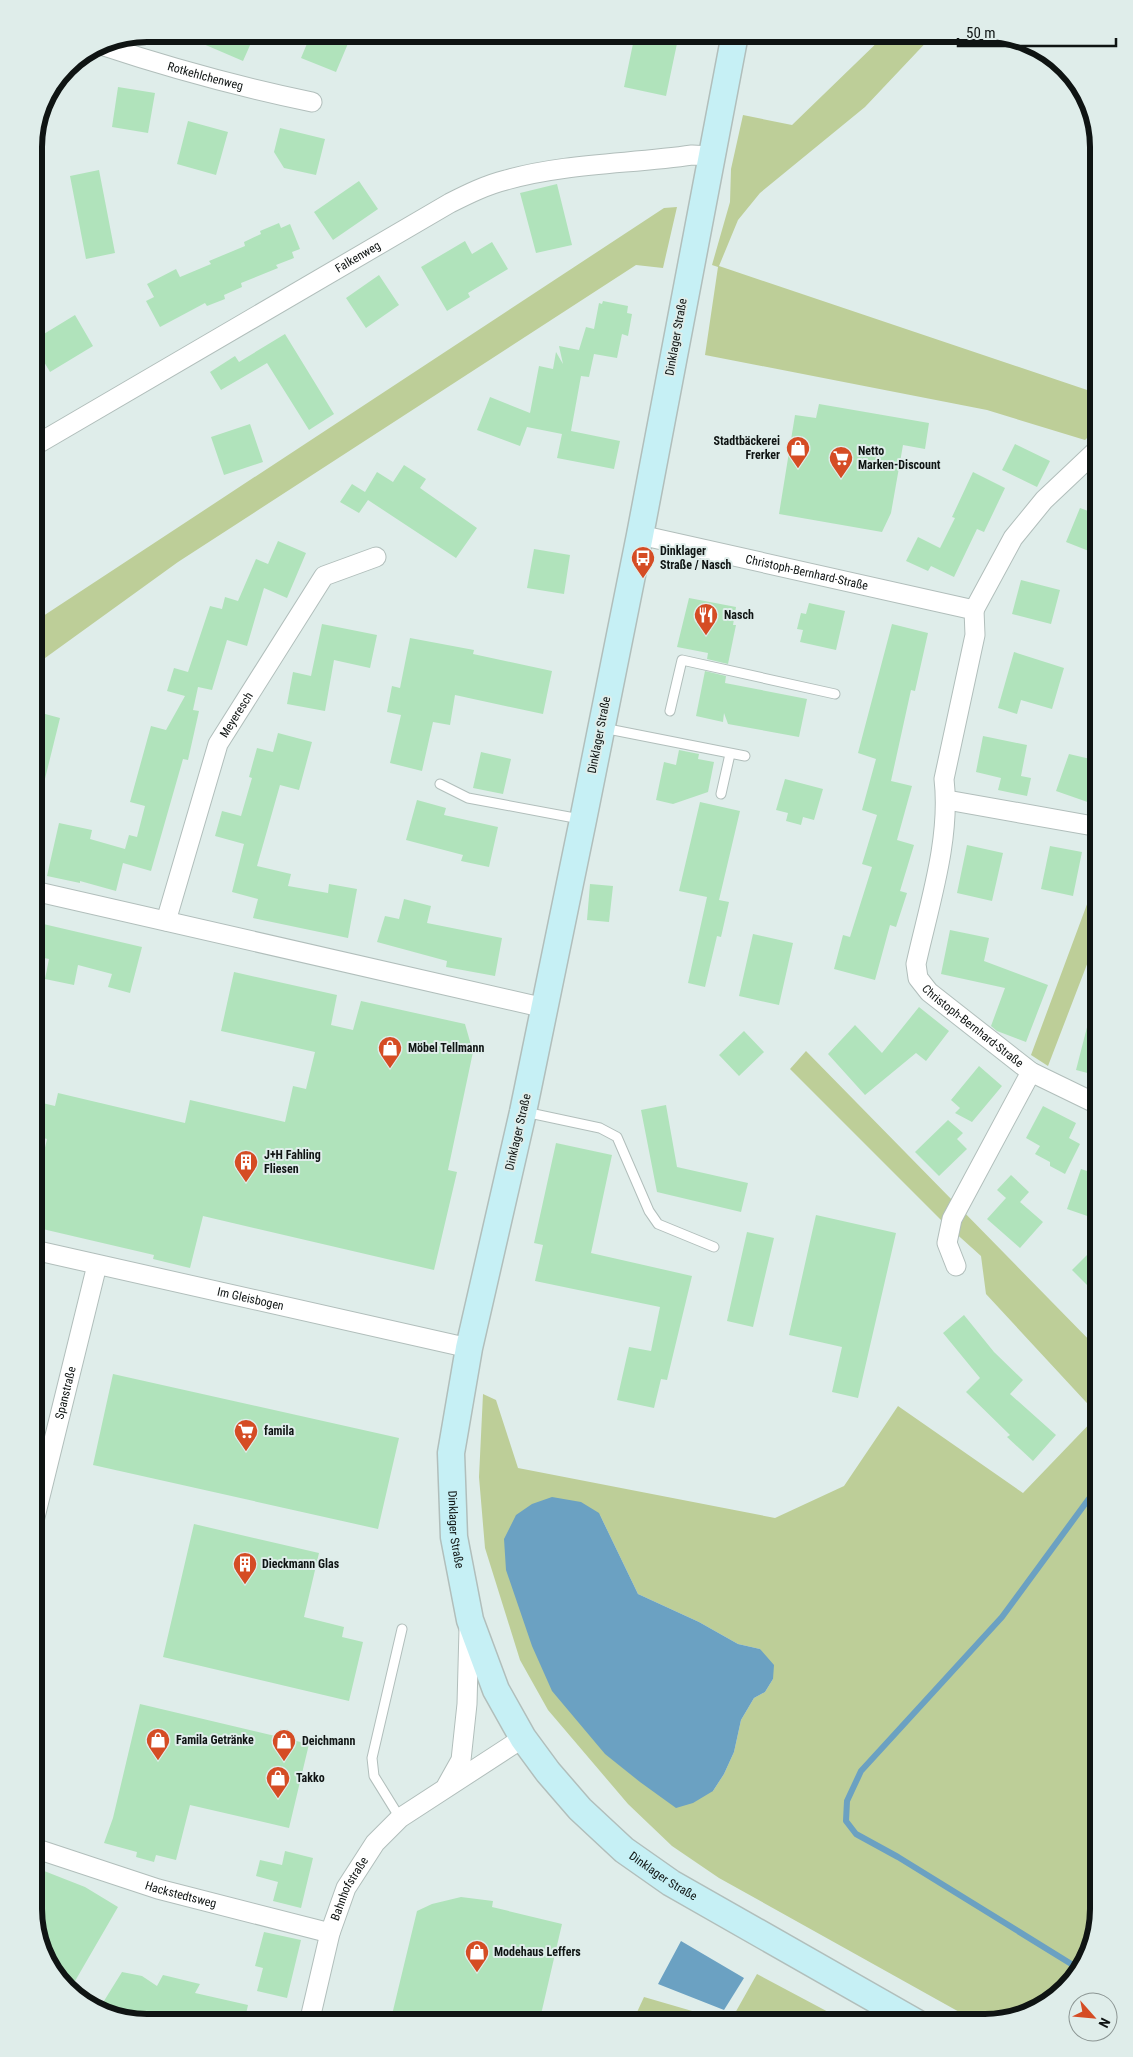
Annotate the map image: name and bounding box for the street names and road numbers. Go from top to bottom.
street label: Rotkehlchenweg [166,59,245,93]
street label: Falkenweg [333,238,383,276]
street label: Dinklager Straße [662,297,690,377]
street label: Christoph-Bernhard-Straße [744,552,870,593]
street label: Meyeresch [217,689,256,740]
street label: Dinklager Straße [585,695,613,775]
street label: Christoph-Bernhard-Straße [919,982,1026,1071]
street label: Dinklager Straße [502,1092,534,1172]
street label: Im Gleisbogen [216,1285,285,1313]
street label: Spanstraße [52,1365,79,1421]
street label: Dinklager Straße [445,1490,467,1570]
street label: Dinklager Straße [627,1849,700,1904]
street label: Bahnhofstraße [328,1854,371,1922]
street label: Hackstedtsweg [143,1878,218,1911]

